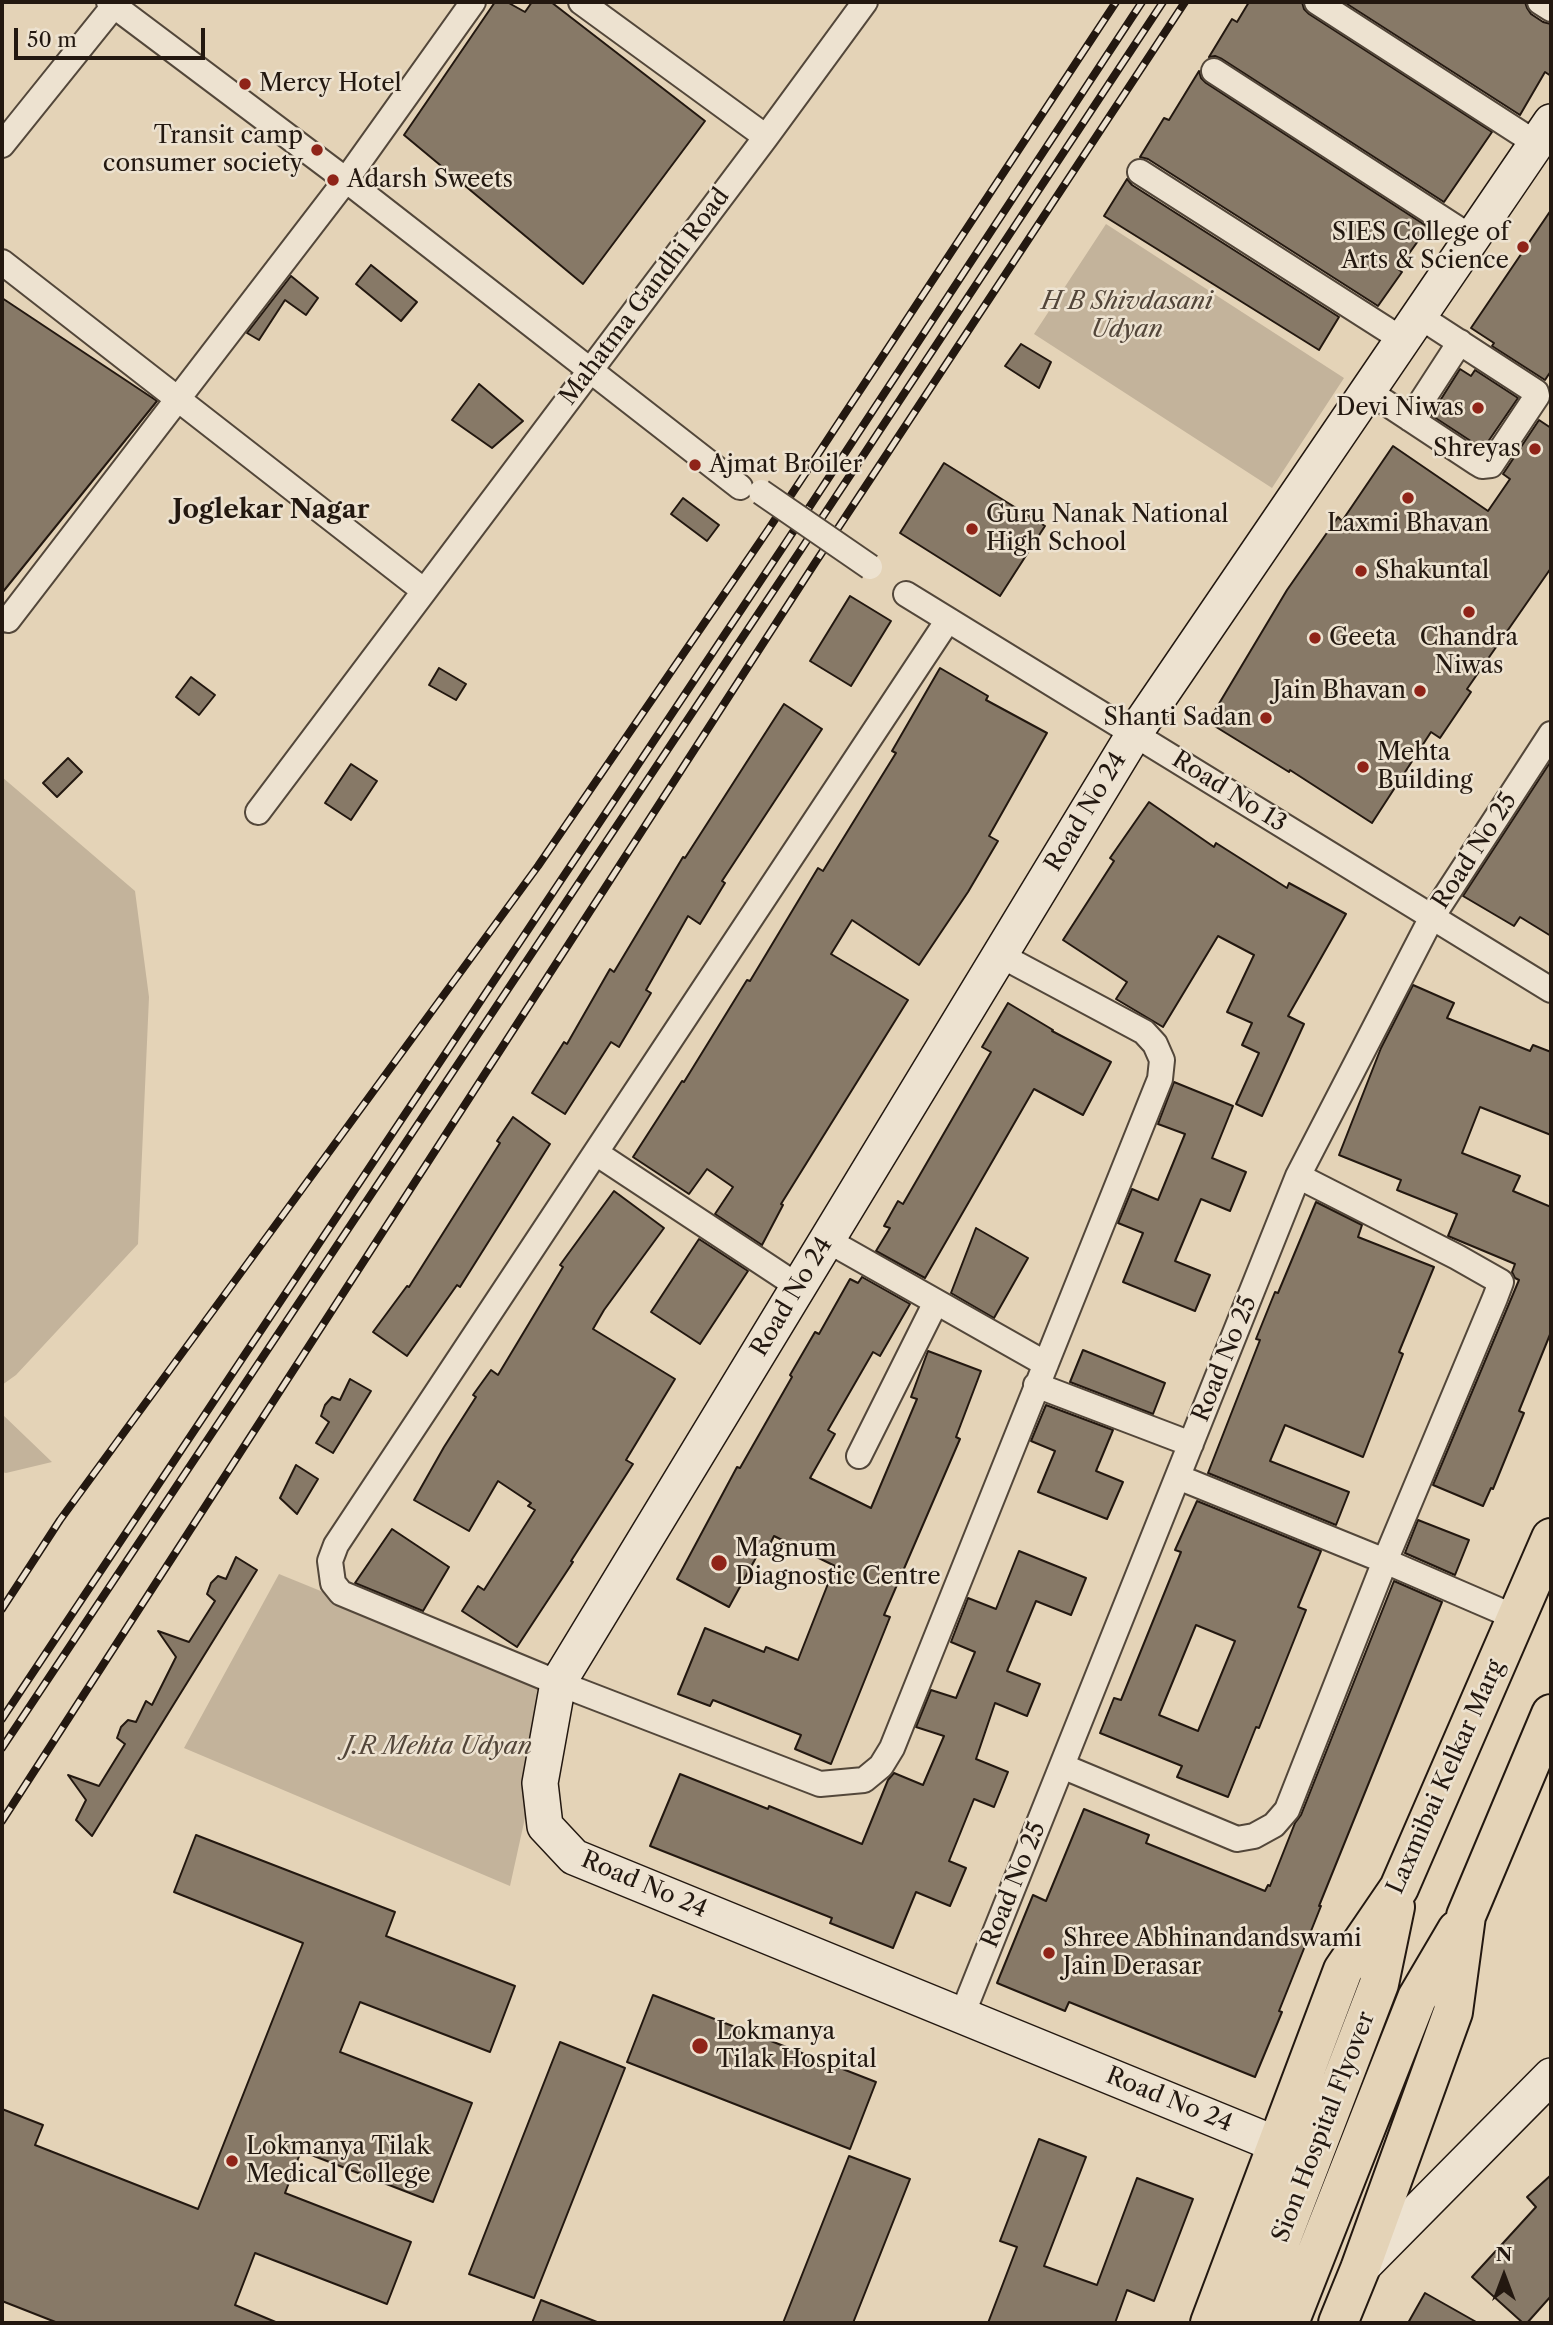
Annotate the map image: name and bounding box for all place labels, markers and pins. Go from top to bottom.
place label: Mercy Hotel [259,70,402,98]
marker: Mercy Hotel [237,76,253,92]
place label: Transit camp consumer society [103,122,303,178]
marker: Transit camp consumer society [309,142,325,158]
place label: Adarsh Sweets [347,166,513,194]
marker: Adarsh Sweets [325,172,341,188]
place label: SIES College of Arts & Science [1332,219,1509,275]
marker: SIES College of Arts & Science [1515,239,1531,255]
place label: Devi Niwas [1336,394,1464,422]
marker: Devi Niwas [1470,400,1486,416]
place label: Shreyas [1433,435,1521,463]
marker: Shreyas [1527,441,1543,457]
place label: Ajmat Broiler [709,451,863,479]
marker: Ajmat Broiler [687,457,703,473]
marker: Laxmi Bhavan [1400,490,1416,506]
place label: Guru Nanak National High School [986,501,1228,557]
place label: Laxmi Bhavan [1327,510,1489,538]
marker: Guru Nanak National High School [964,521,980,537]
place label: Shakuntal [1375,557,1489,585]
marker: Shakuntal [1353,563,1369,579]
marker: Chandra Niwas [1461,604,1477,620]
place label: Geeta [1329,624,1396,652]
place label: Chandra Niwas [1420,624,1518,680]
marker: Geeta [1307,630,1323,646]
place label: Jain Bhavan [1273,677,1406,705]
marker: Jain Bhavan [1412,683,1428,699]
place label: Shanti Sadan [1104,704,1252,732]
marker: Shanti Sadan [1258,710,1274,726]
place label: Mehta Building [1377,739,1473,795]
marker: Mehta Building [1355,759,1371,775]
place label: Magnum Diagnostic Centre [735,1535,941,1591]
marker: Magnum Diagnostic Centre [709,1553,729,1573]
place label: Shree Abhinandandswami Jain Derasar [1063,1925,1361,1981]
marker: Shree Abhinandandswami Jain Derasar [1041,1945,1057,1961]
place label: Lokmanya Tilak Hospital [716,2018,877,2074]
marker: Lokmanya Tilak Hospital [690,2036,710,2056]
place label: Lokmanya Tilak Medical College [246,2133,431,2189]
marker: Lokmanya Tilak Medical College [224,2153,240,2169]

